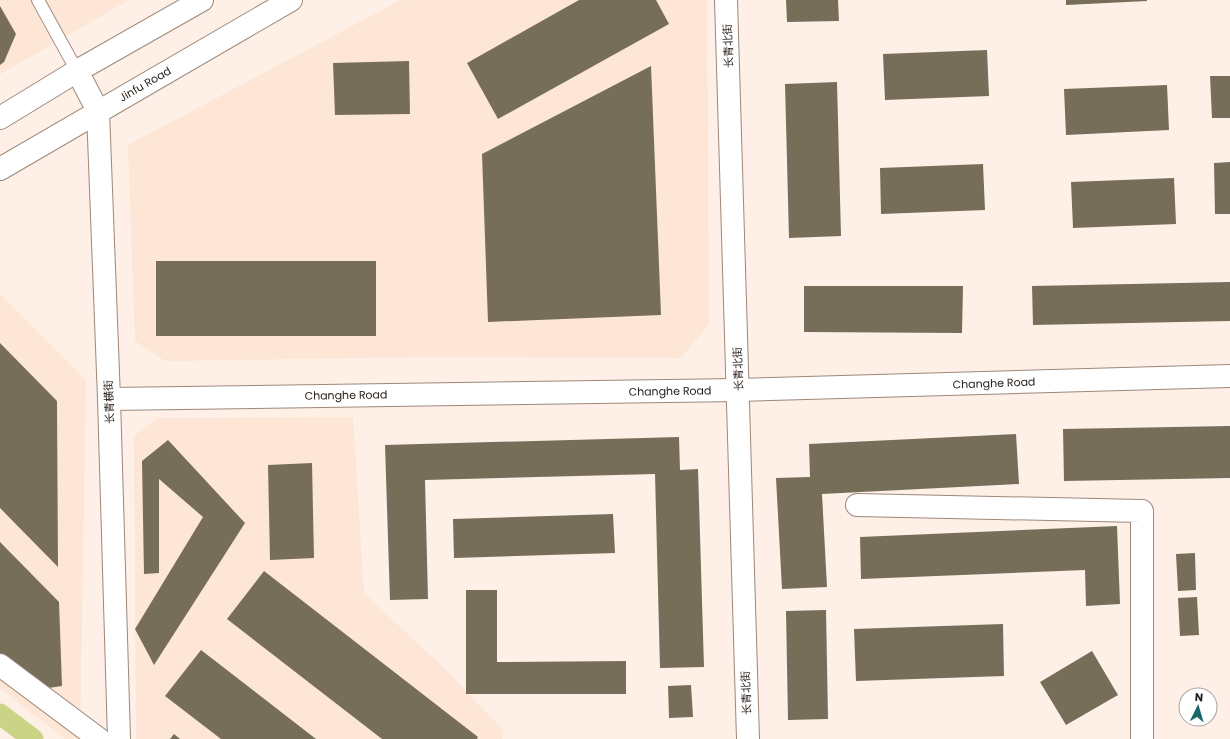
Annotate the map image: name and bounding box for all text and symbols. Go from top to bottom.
street label: 长青北街 [719,24,737,68]
street label: Jinfu Road [116,63,174,105]
street label: 长青北街 [729,347,747,391]
street label: Changhe Road [952,374,1036,392]
street label: 长青横街 [100,380,118,424]
street label: Changhe Road [628,382,712,400]
street label: Changhe Road [304,386,388,404]
street label: 长青北街 [737,671,755,715]
north arrow [1178,687,1218,727]
text: N [1194,689,1204,705]

